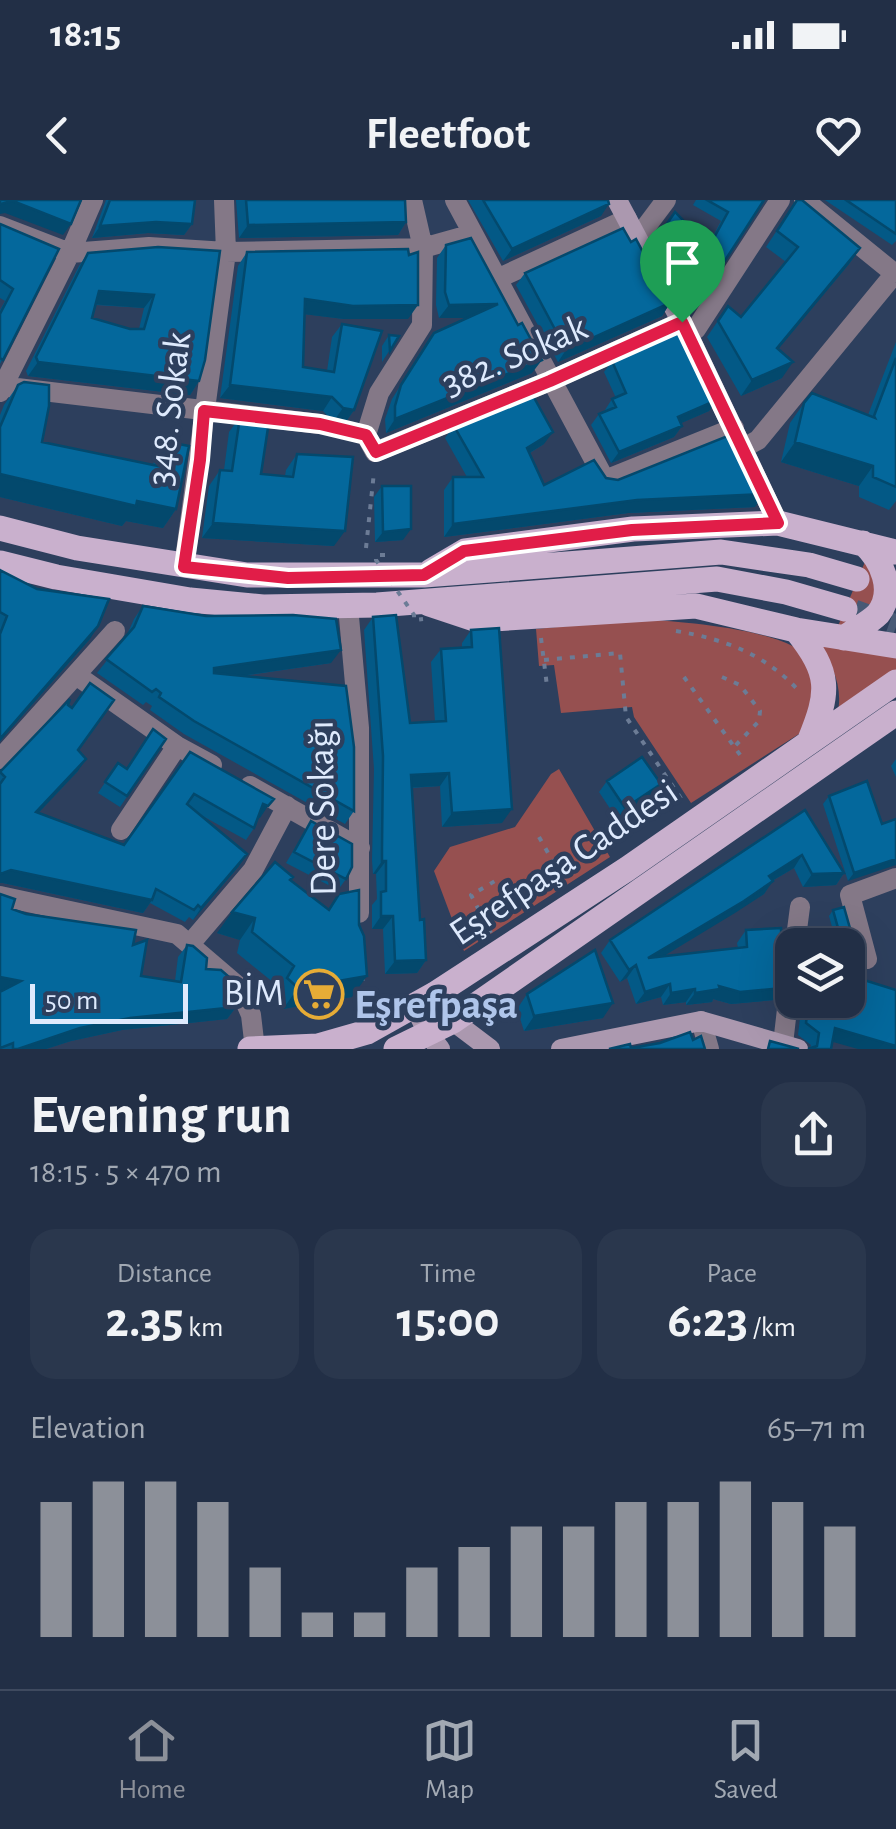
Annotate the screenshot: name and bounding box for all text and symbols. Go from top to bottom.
text: 18:15 [50,16,121,54]
icon: back [30,108,85,163]
icon: heart [811,108,866,163]
text: Fleetfoot [366,112,530,157]
pin [640,220,725,323]
icon: arrive [655,235,710,290]
street label: 382. Sokak [437,308,594,403]
street label: 348. Sokak [142,329,198,488]
street label: Dere Sokağı [302,720,344,896]
street label: Eşrefpaşa Caddesi [443,773,685,953]
map controls [775,928,865,1018]
button: layers [775,928,865,1018]
supermarket icon: BİM [293,968,345,1020]
place label: BİM [223,972,284,1013]
scale bar [30,979,188,1024]
district label: Eşrefpaşa [354,984,518,1026]
text: 50 m [45,987,99,1015]
button: share [761,1082,866,1187]
text: Evening run [30,1088,292,1143]
text: 18:15 · 5 × 470 m [30,1156,222,1188]
text: Distance [117,1260,212,1288]
text: Time [420,1260,476,1288]
text: Pace [706,1260,757,1288]
text: 2.35 [105,1296,184,1346]
text: 15:00 [396,1296,500,1346]
text: 6:23 [667,1296,748,1346]
text: km [184,1314,223,1342]
text: /km [748,1314,796,1342]
text: Elevation [30,1412,146,1444]
text: 65–71 m [767,1412,866,1444]
tab: Home [118,1713,186,1807]
tab: Map [422,1713,477,1807]
tab: Saved [714,1713,778,1807]

